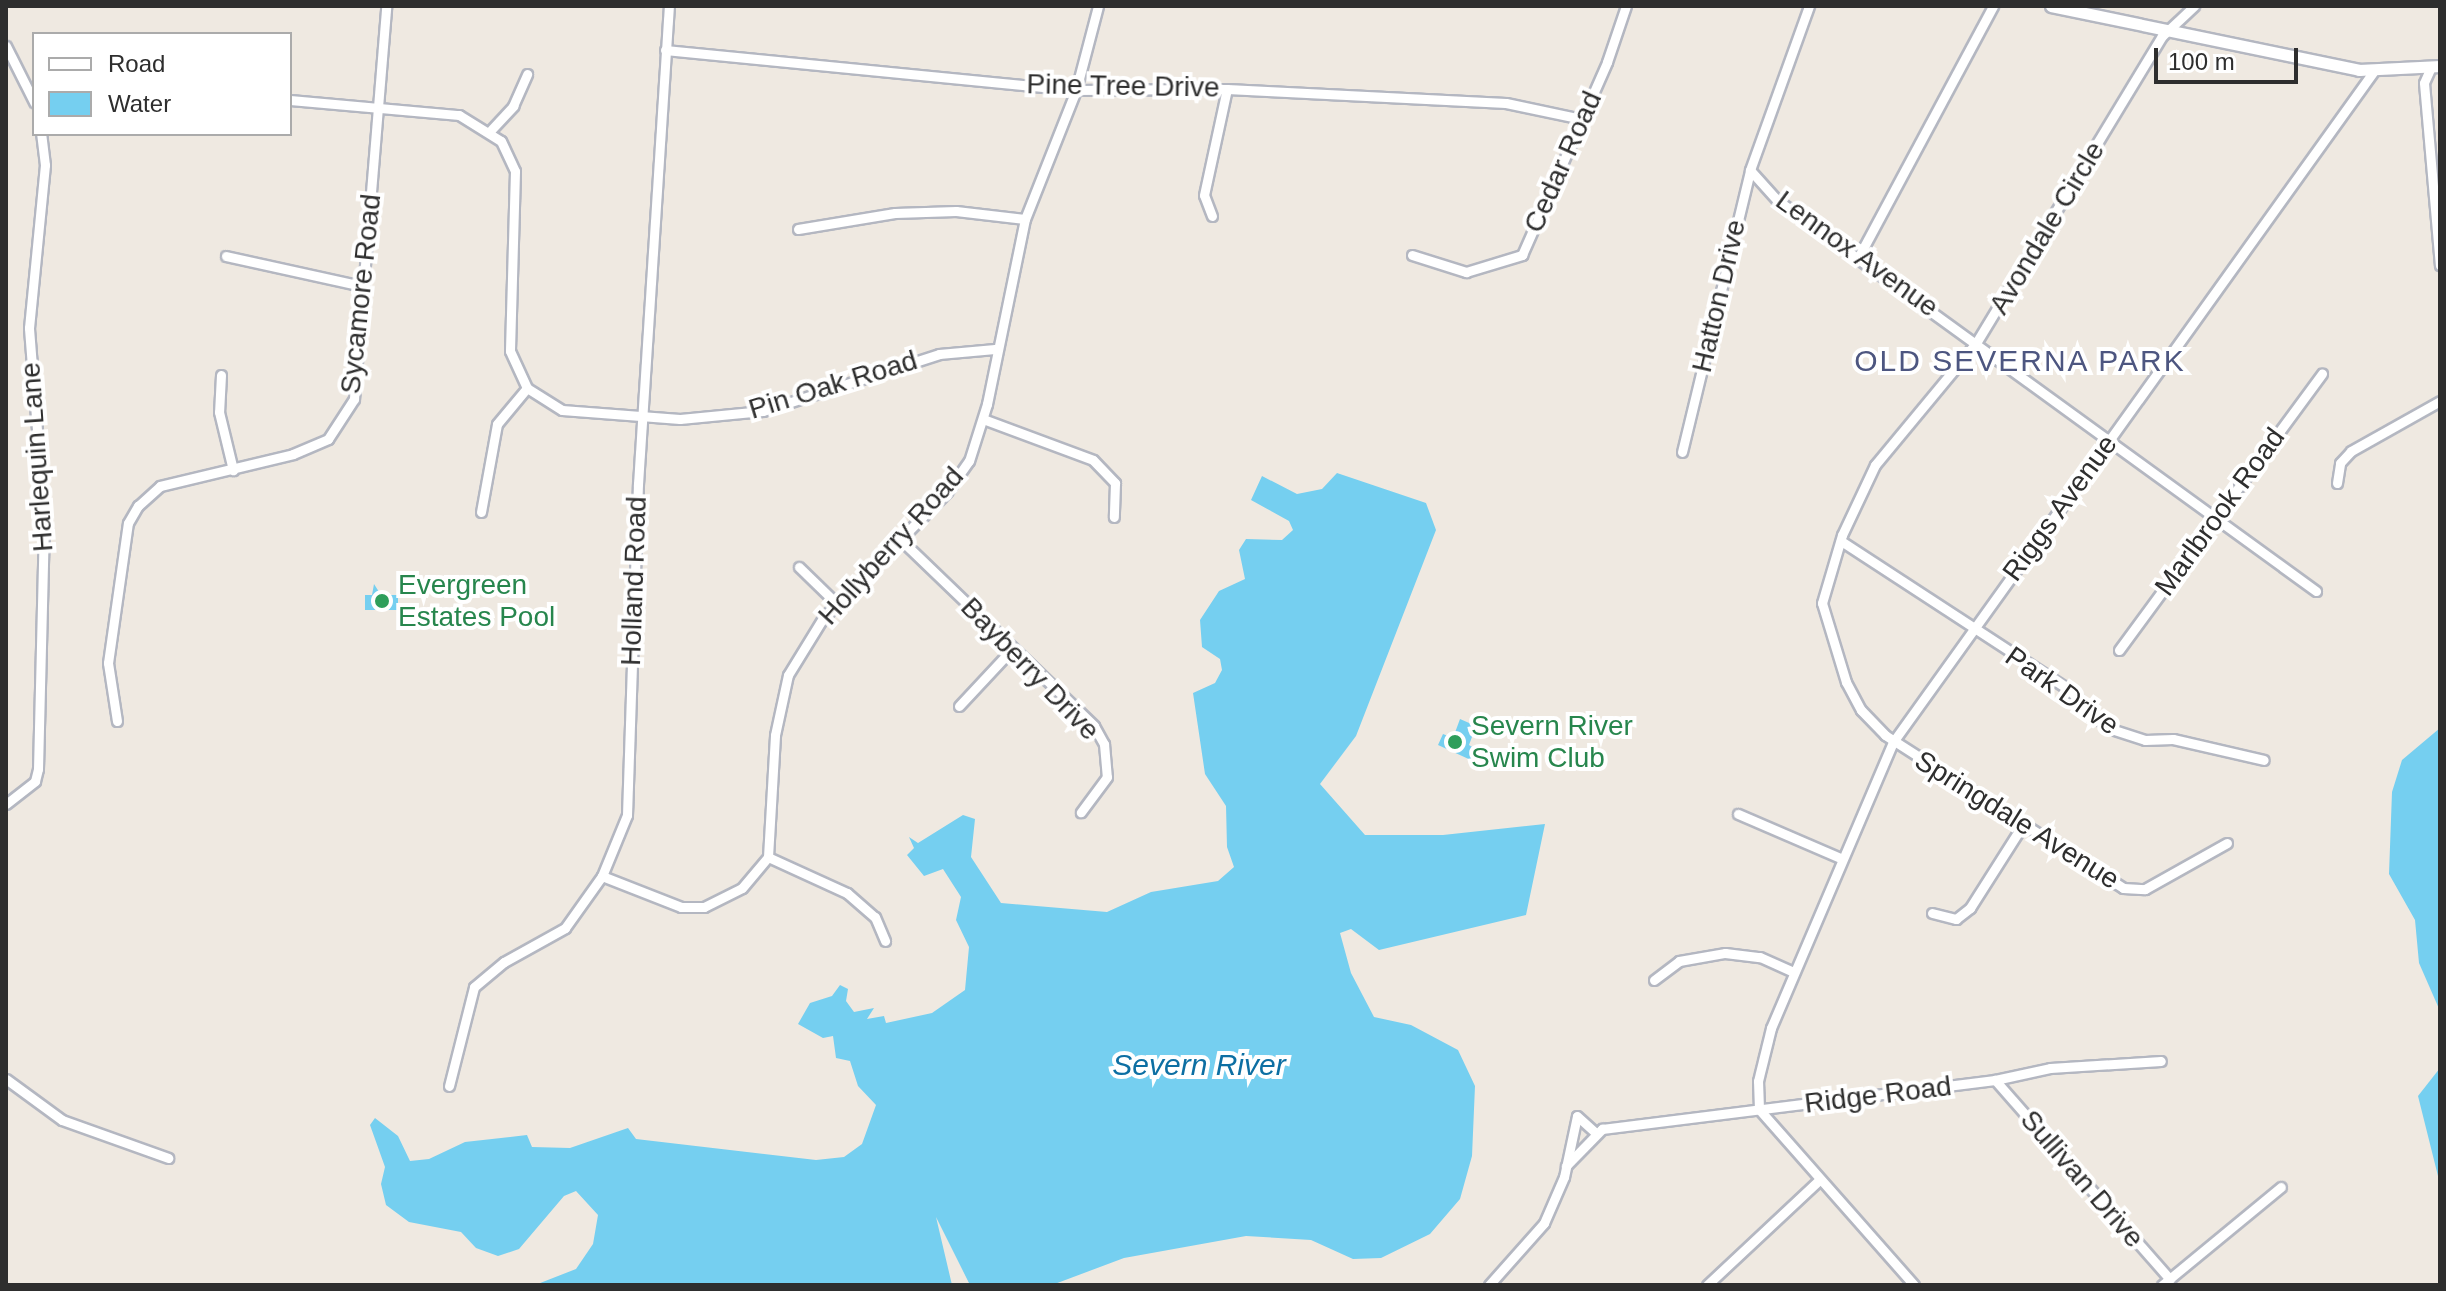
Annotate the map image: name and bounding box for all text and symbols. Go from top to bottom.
legend [32,32,292,136]
scale bar [2158,32,2302,82]
text: 100 m [2168,48,2235,75]
text: Road [108,50,165,77]
street label: Pine Tree Drive [1026,68,1220,104]
street label: Cedar Road [1517,86,1609,238]
text: Water [108,90,171,117]
street label: Avondale Circle [1982,136,2112,320]
street label: Lennox Avenue [1769,183,1945,325]
street label: Sycamore Road [334,192,388,396]
street label: Hatton Drive [1685,216,1753,376]
street label: Pin Oak Road [745,343,921,427]
district label: OLD SEVERNA PARK [1853,343,2187,379]
street label: Harlequin Lane [14,361,60,553]
street label: Marlbrook Road [2148,422,2292,602]
street label: Riggs Avenue [1995,428,2125,588]
street label: Hollyberry Road [811,460,971,632]
street label: Holland Road [614,496,654,666]
place label: Evergreen Estates Pool [398,568,555,634]
street label: Bayberry Drive [954,591,1106,747]
marker: Evergreen Estates Pool [373,592,391,610]
street label: Park Drive [1999,640,2125,742]
place label: Severn River Swim Club [1471,709,1633,775]
marker: Severn River Swim Club [1446,733,1464,751]
street label: Springdale Avenue [1908,743,2126,897]
water label: Severn River [1112,1047,1286,1083]
street label: Ridge Road [1803,1069,1953,1121]
street label: Sullivan Drive [2013,1103,2151,1255]

